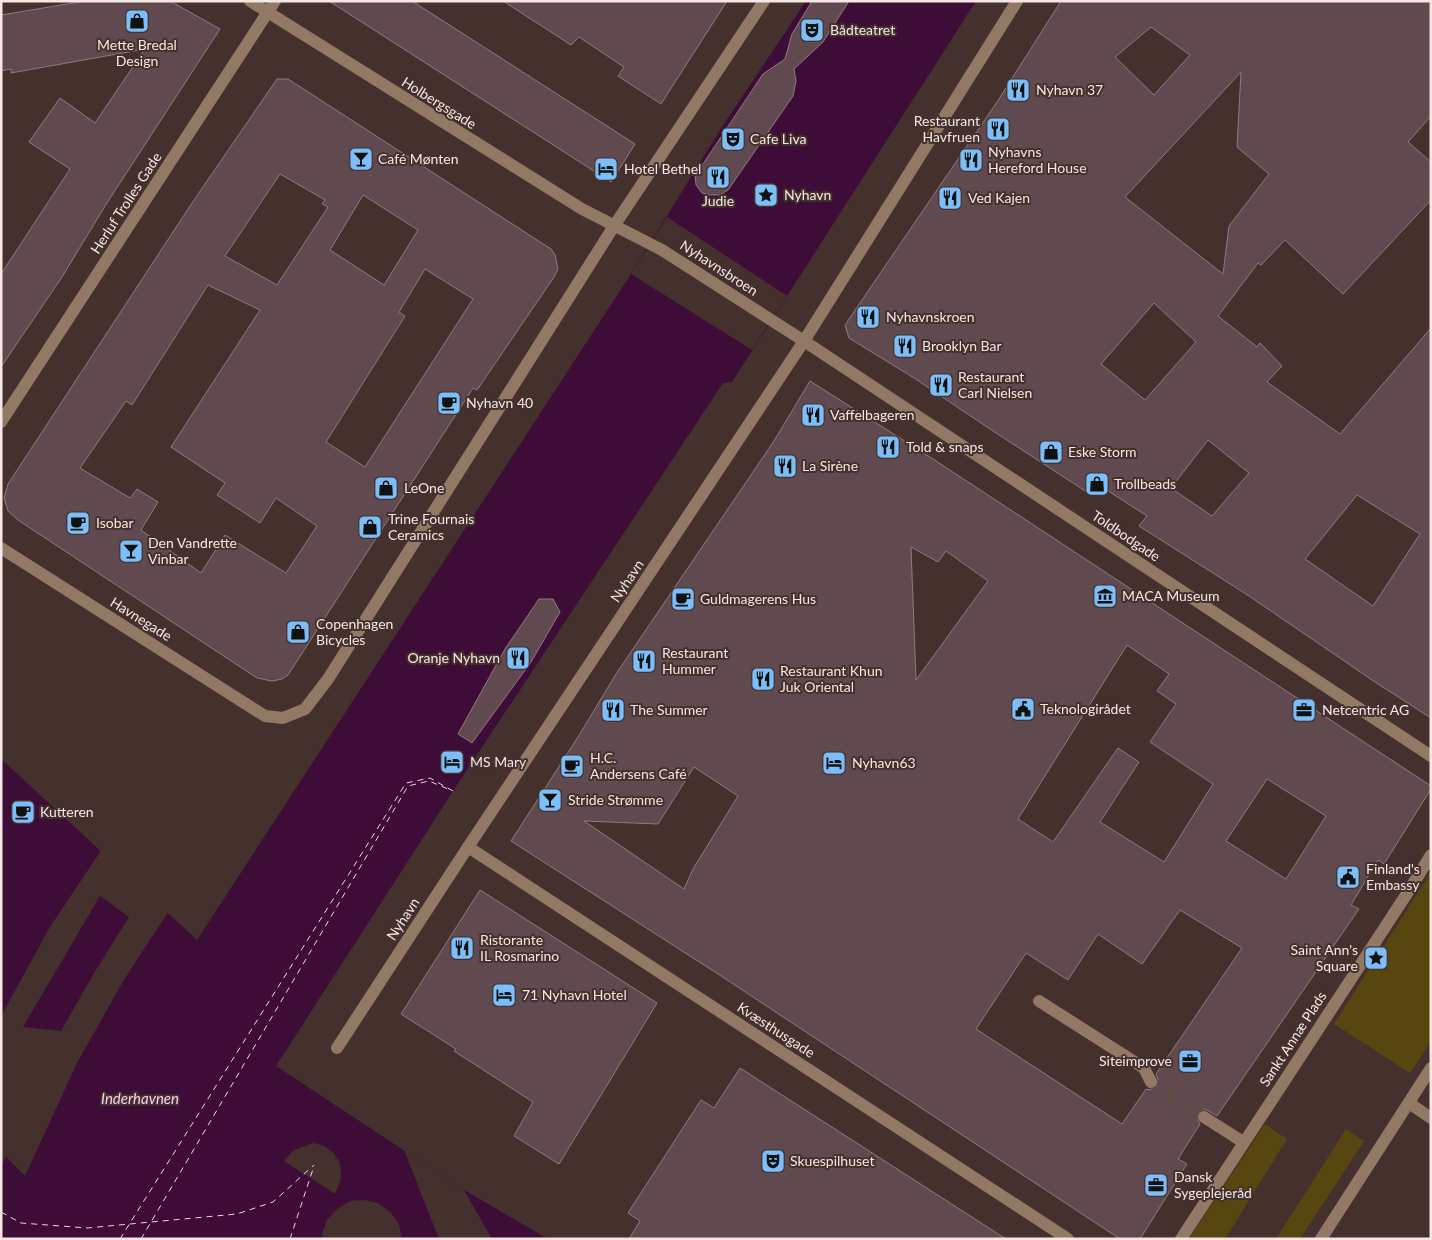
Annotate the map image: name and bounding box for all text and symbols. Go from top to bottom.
shop icon: Mette Bredal Design [124,8,150,34]
theatre icon: Bådteatret [799,17,825,43]
place label: Bådteatret [830,21,895,38]
place label: Mette Bredal Design [97,36,177,69]
street label: Holbergsgade [399,73,480,132]
restaurant icon: Nyhavn 37 [1005,77,1031,103]
place label: Nyhavn 37 [1036,81,1103,98]
place label: Restaurant Havfruen [914,112,980,145]
restaurant icon: Restaurant Havfruen [985,116,1011,142]
theatre icon: Cafe Liva [720,126,746,152]
place label: Cafe Liva [750,130,806,147]
place label: Nyhavns Hereford House [988,143,1087,176]
bar icon: Café Mønten [348,146,374,172]
restaurant icon: Nyhavns Hereford House [958,147,984,173]
street label: Herluf Trolles Gade [86,149,165,257]
place label: Café Mønten [378,150,458,167]
hotel icon: Hotel Bethel [593,156,619,182]
place label: Hotel Bethel [624,160,701,177]
restaurant icon: Judie [705,164,731,190]
place icon: Nyhavn [753,182,779,208]
restaurant icon: Ved Kajen [937,185,963,211]
place label: Nyhavn [784,186,831,203]
place label: Ved Kajen [968,189,1030,206]
place label: Judie [702,192,734,209]
street label: Nyhavnsbroen [677,236,761,299]
restaurant icon: Nyhavnskroen [855,304,881,330]
place label: Nyhavnskroen [886,308,975,325]
restaurant icon: Brooklyn Bar [892,333,918,359]
place label: Brooklyn Bar [922,337,1002,354]
place label: Restaurant Carl Nielsen [958,368,1032,401]
restaurant icon: Restaurant Carl Nielsen [928,372,954,398]
cafe icon: Nyhavn 40 [436,390,462,416]
place label: Nyhavn 40 [466,394,533,411]
restaurant icon: Vaffelbageren [800,402,826,428]
place label: Vaffelbageren [830,406,914,423]
restaurant icon: Told & snaps [875,434,901,460]
place label: Told & snaps [906,438,984,455]
shop icon: Eske Storm [1038,439,1064,465]
place label: Eske Storm [1068,443,1137,460]
restaurant icon: La Sirène [772,453,798,479]
place label: La Sirène [802,457,858,474]
shop icon: Trollbeads [1084,471,1110,497]
shop icon: LeOne [373,475,399,501]
place label: Trollbeads [1114,475,1176,492]
place label: LeOne [404,479,444,496]
street label: Toldbodgade [1089,507,1164,565]
cafe icon: Isobar [65,510,91,536]
place label: Trine Fournais Ceramics [388,510,474,543]
place label: Isobar [96,514,134,531]
shop icon: Trine Fournais Ceramics [357,514,383,540]
place label: Den Vandrette Vinbar [148,534,237,567]
bar icon: Den Vandrette Vinbar [118,538,144,564]
street label: Nyhavn [606,556,647,605]
museum icon: MACA Museum [1092,583,1118,609]
cafe icon: Guldmagerens Hus [670,586,696,612]
place label: MACA Museum [1122,587,1220,604]
place label: Guldmagerens Hus [700,590,816,607]
street label: Havnegade [107,593,175,644]
place label: Copenhagen Bicycles [316,615,393,648]
shop icon: Copenhagen Bicycles [285,619,311,645]
place label: Restaurant Hummer [662,644,728,677]
restaurant icon: Oranje Nyhavn [505,645,531,671]
restaurant icon: Restaurant Hummer [631,648,657,674]
place label: Oranje Nyhavn [407,649,500,666]
place label: Restaurant Khun Juk Oriental [780,662,883,695]
restaurant icon: Restaurant Khun Juk Oriental [750,666,776,692]
public building icon: Teknologirådet [1010,696,1036,722]
restaurant icon: The Summer [600,697,626,723]
office icon: Netcentric AG [1291,697,1317,723]
place label: Teknologirådet [1040,700,1131,717]
place label: The Summer [630,701,708,718]
place label: Netcentric AG [1322,701,1409,718]
hotel icon: MS Mary [439,749,465,775]
place label: H.C. Andersens Café [590,749,687,782]
hotel icon: Nyhavn63 [821,750,847,776]
place label: MS Mary [470,753,527,770]
cafe icon: H.C. Andersens Café [559,753,585,779]
place label: Nyhavn63 [852,754,916,771]
bar icon: Stride Strømme [537,787,563,813]
place label: Stride Strømme [568,791,663,808]
cafe icon: Kutteren [10,799,36,825]
place label: Kutteren [40,803,94,820]
place label: Finland's Embassy [1366,860,1420,893]
public building icon: Finland's Embassy [1335,864,1361,890]
street label: Nyhavn [383,894,423,943]
place label: Ristorante IL Rosmarino [480,931,559,964]
restaurant icon: Ristorante IL Rosmarino [449,935,475,961]
place label: Saint Ann's Square [1291,941,1358,974]
place icon: Saint Ann's Square [1363,945,1389,971]
hotel icon: 71 Nyhavn Hotel [491,982,517,1008]
place label: 71 Nyhavn Hotel [522,986,627,1003]
street label: Sankt Annæ Plads [1256,988,1330,1089]
street label: Kvæsthusgade [734,998,818,1061]
office icon: Siteimprove [1177,1048,1203,1074]
place label: Siteimprove [1099,1052,1172,1069]
water label: Inderhavnen [101,1089,179,1107]
theatre icon: Skuespilhuset [760,1148,786,1174]
place label: Skuespilhuset [790,1152,874,1169]
place label: Dansk Sygeplejeråd [1174,1168,1252,1201]
office icon: Dansk Sygeplejeråd [1143,1172,1169,1198]

